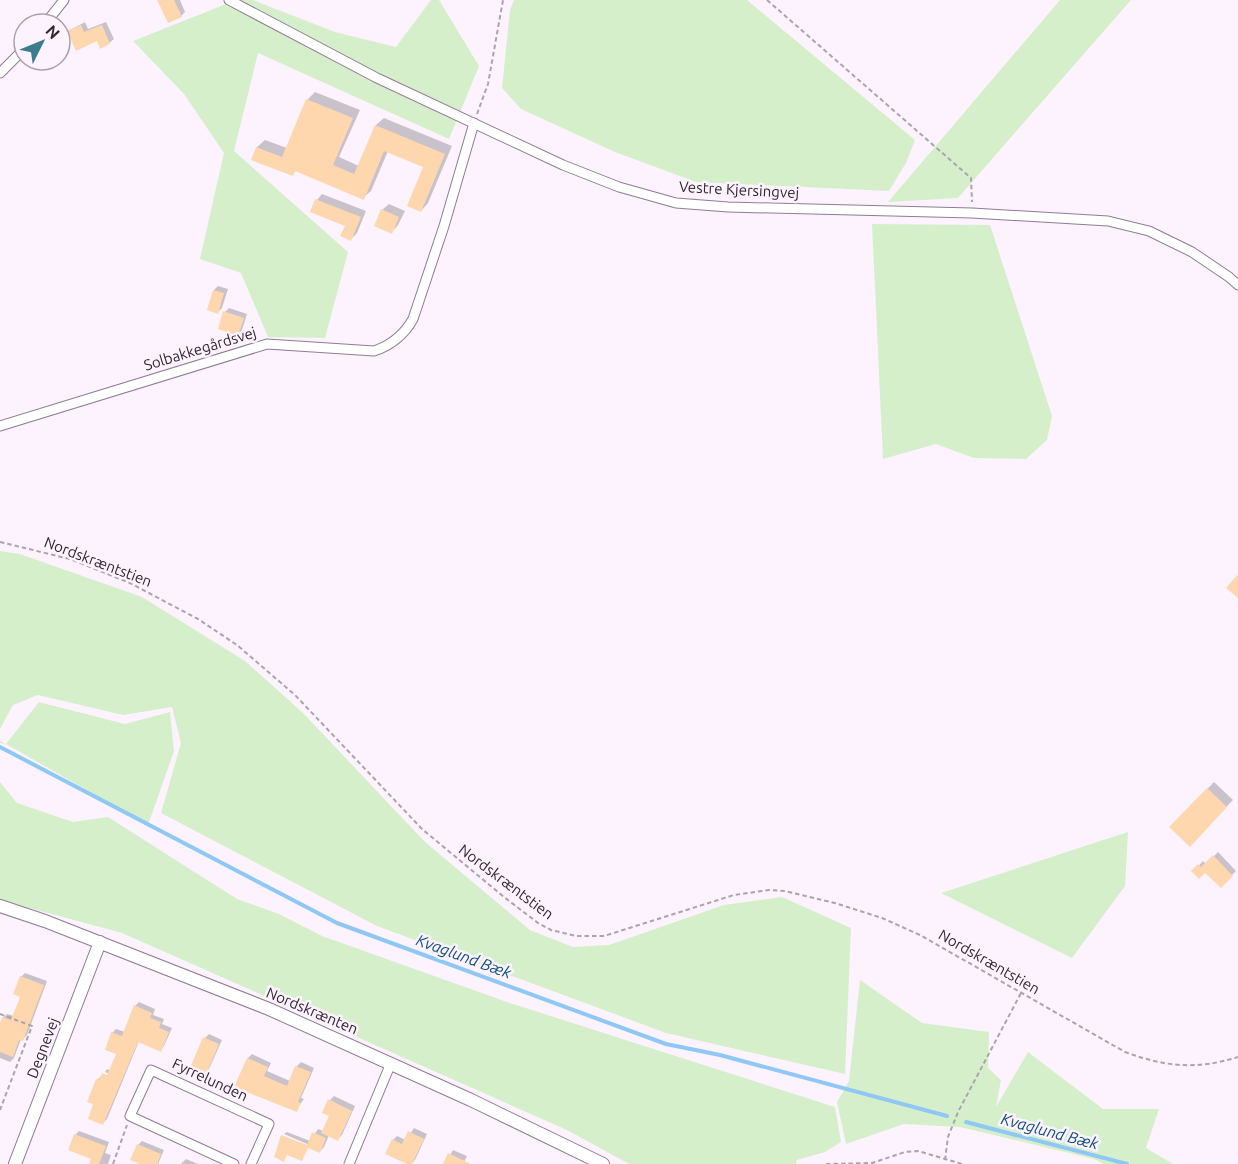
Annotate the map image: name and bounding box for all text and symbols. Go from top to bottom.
north arrow [12,12,72,72]
text: N [42,21,64,42]
street label: Vestre Kjersingvej [678,178,800,201]
street label: Solbakkegårdsvej [142,323,258,374]
street label: Nordskræntstien [42,533,154,590]
street label: Nordskræntstien [456,841,557,923]
street label: Nordskræntstien [936,926,1043,997]
water label: Kvaglund Bæk [414,930,515,982]
street label: Nordskrænten [264,984,361,1037]
street label: Degnevej [23,1015,62,1081]
street label: Fyrrelunden [170,1055,251,1104]
water label: Kvaglund Bæk [999,1109,1101,1153]

